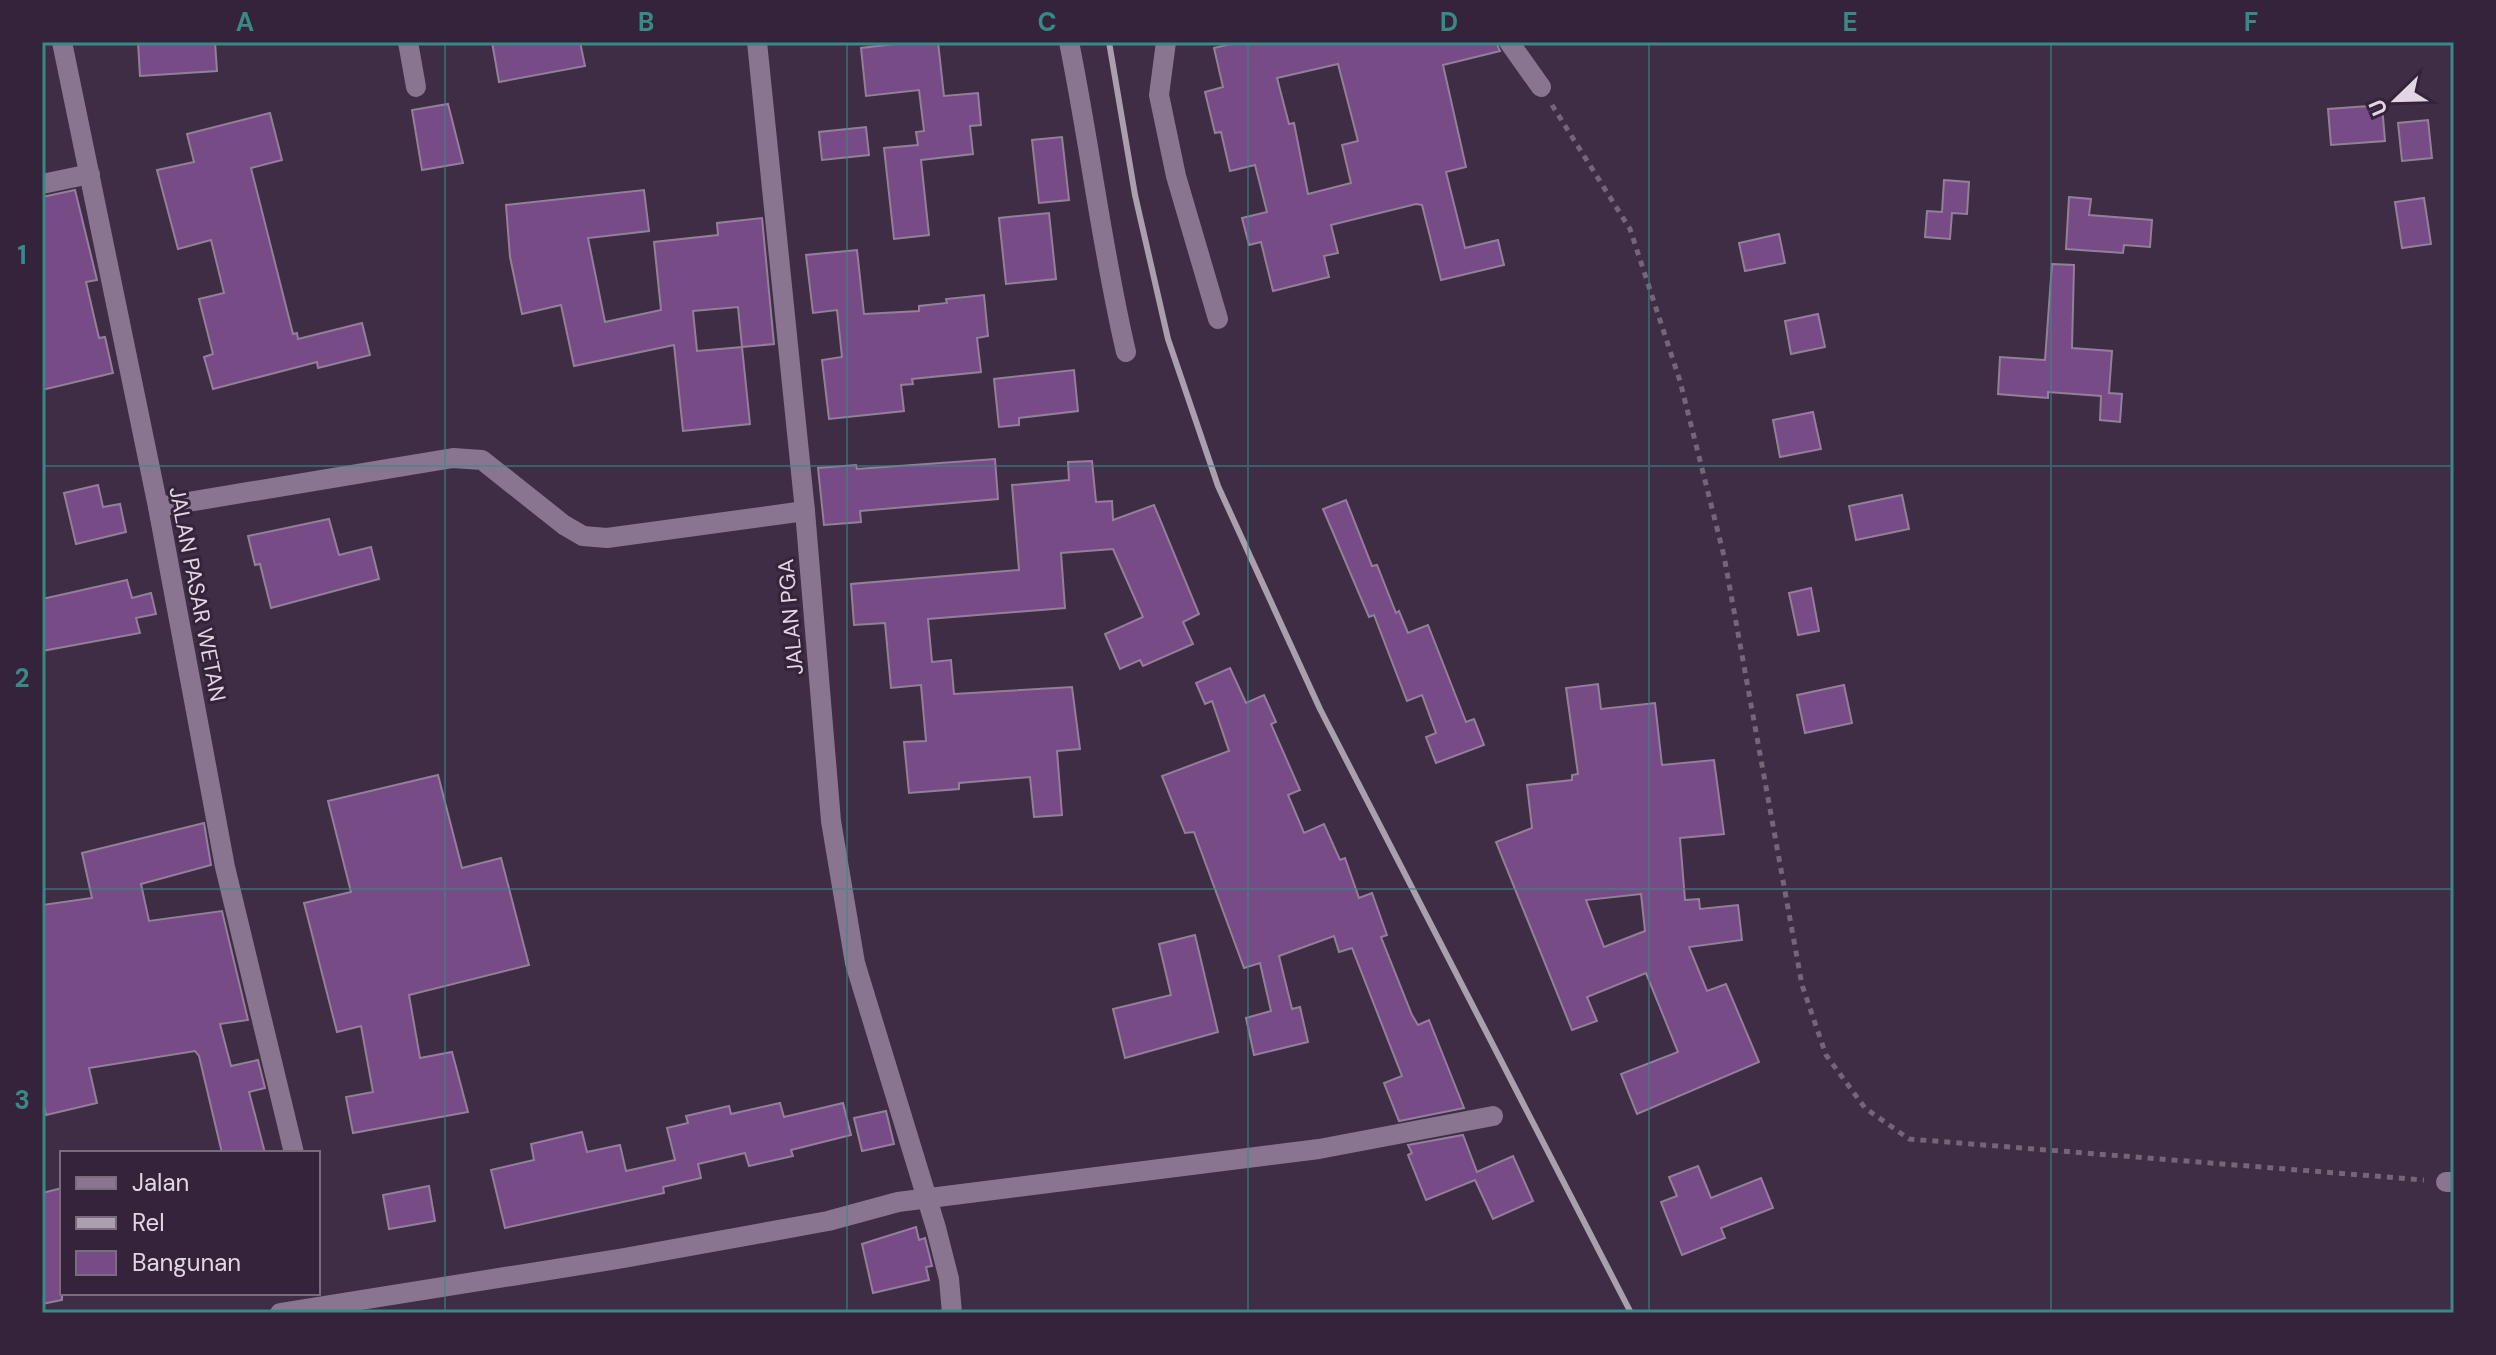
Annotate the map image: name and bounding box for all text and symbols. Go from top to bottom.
text: A [236,5,254,39]
text: B [638,5,654,39]
text: C [1037,5,1057,39]
text: D [1440,5,1458,39]
text: E [1842,5,1858,39]
text: F [2244,5,2258,39]
north arrow [2356,60,2436,140]
text: U [2362,95,2394,120]
text: 1 [17,238,27,272]
street label: JALAN PASAR WETAN [162,484,233,704]
street label: JALAN PGA [771,558,810,676]
text: 2 [14,661,30,695]
text: 3 [14,1083,30,1117]
legend [60,1151,320,1295]
text: Jalan [132,1167,189,1198]
text: Rel [132,1207,165,1238]
text: Bangunan [132,1247,241,1278]

